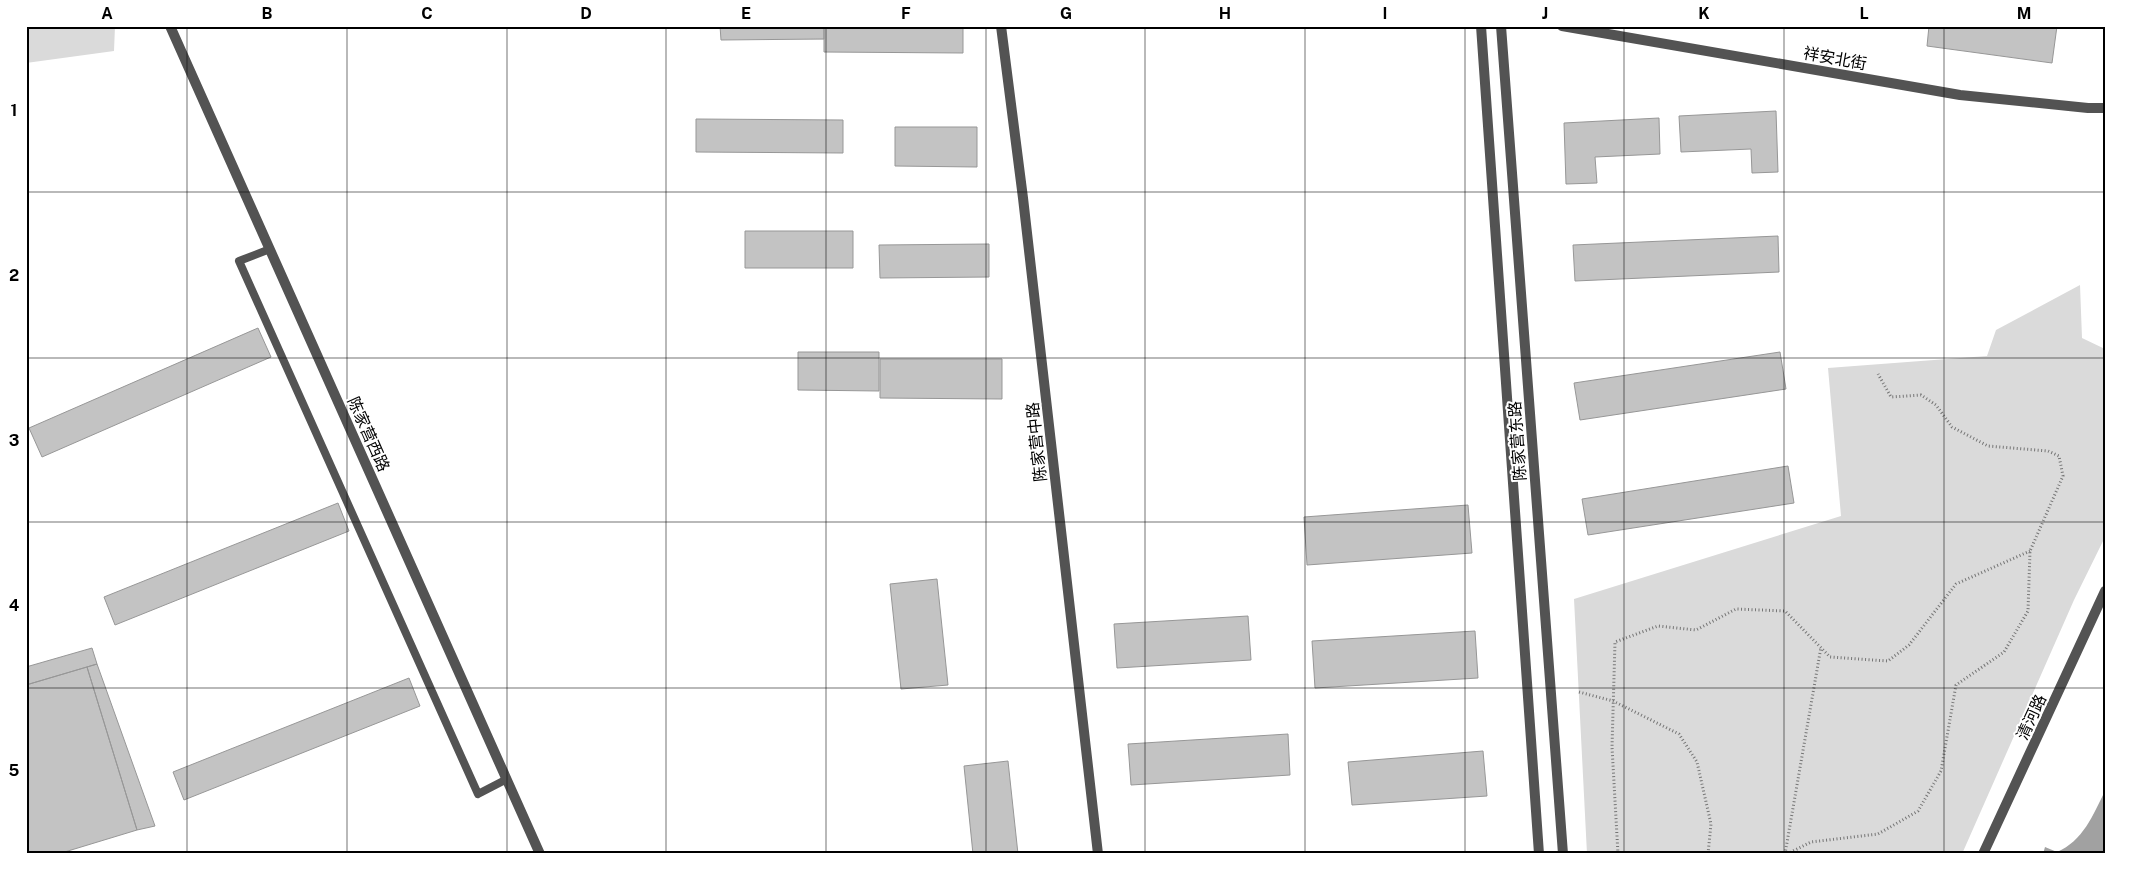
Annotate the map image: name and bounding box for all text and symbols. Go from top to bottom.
text: A [101,4,113,23]
text: B [262,4,273,23]
text: C [421,4,433,23]
text: D [580,4,592,23]
text: E [741,4,751,23]
text: F [901,4,911,23]
text: G [1060,4,1072,23]
text: H [1219,4,1231,23]
text: I [1383,4,1387,23]
text: J [1542,4,1548,23]
text: K [1698,4,1710,23]
text: L [1859,4,1869,23]
text: M [2017,4,2031,23]
street label: 祥安北街 [1802,44,1868,73]
text: 1 [11,101,17,120]
text: 2 [9,266,19,285]
street label: 陈家营西路 [344,394,393,475]
street label: 陈家营东路 [1505,400,1530,482]
street label: 陈家营中路 [1023,401,1050,483]
text: 3 [9,431,19,450]
text: 4 [9,596,20,615]
street label: 清河路 [2013,691,2050,743]
text: 5 [9,761,20,780]

